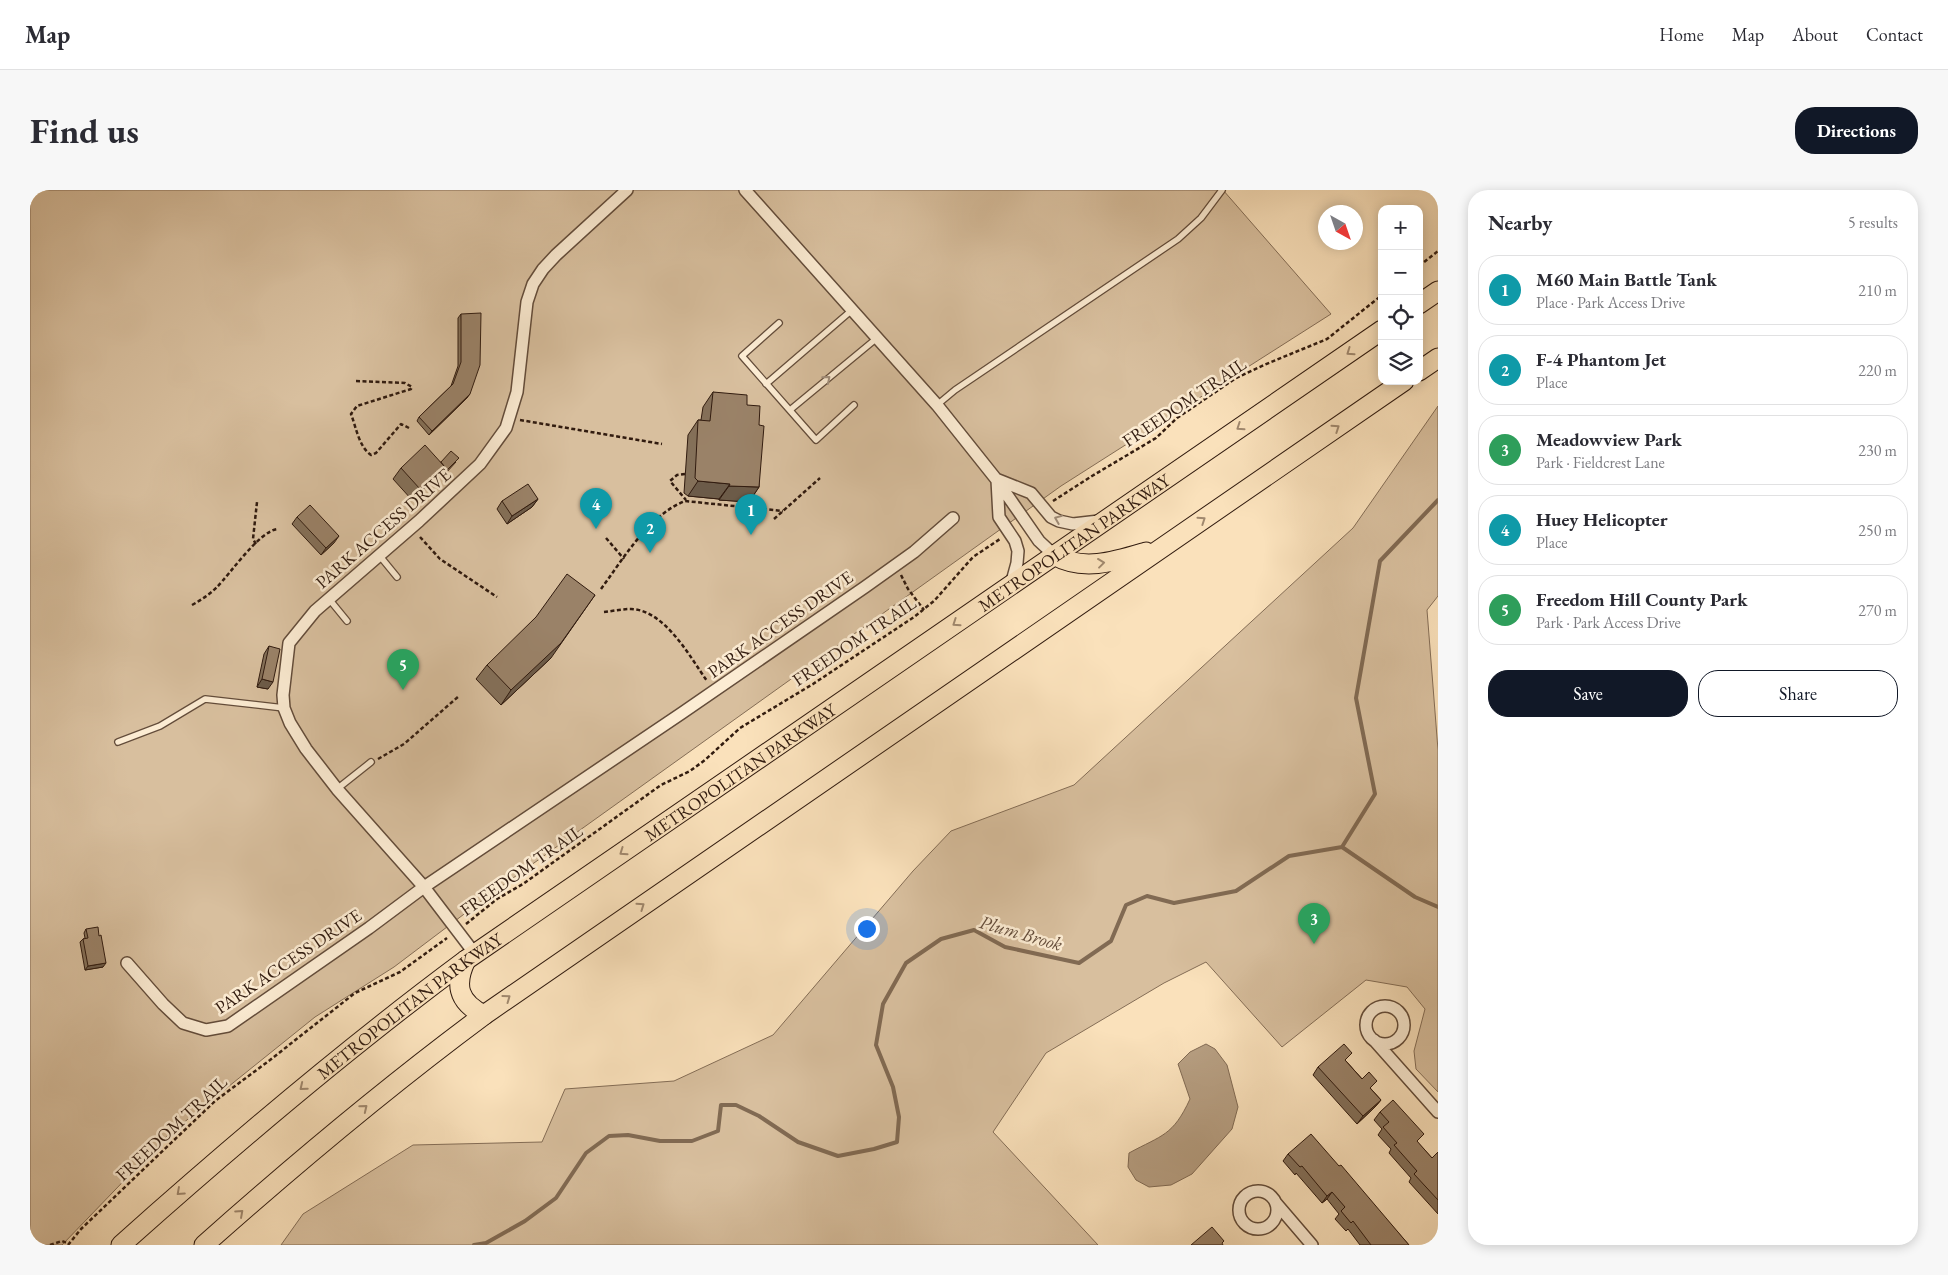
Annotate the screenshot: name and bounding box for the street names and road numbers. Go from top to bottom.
street label: FREEDOM TRAIL [1118,352,1251,452]
street label: PARK ACCESS DRIVE [310,463,456,593]
street label: METROPOLITAN PARKWAY [973,467,1175,616]
street label: PARK ACCESS DRIVE [703,565,857,683]
street label: FREEDOM TRAIL [788,591,921,691]
street label: METROPOLITAN PARKWAY [639,697,842,846]
street label: FREEDOM TRAIL [455,819,587,921]
street label: PARK ACCESS DRIVE [210,903,366,1019]
street label: METROPOLITAN PARKWAY [312,926,508,1084]
street label: FREEDOM TRAIL [110,1070,232,1186]

